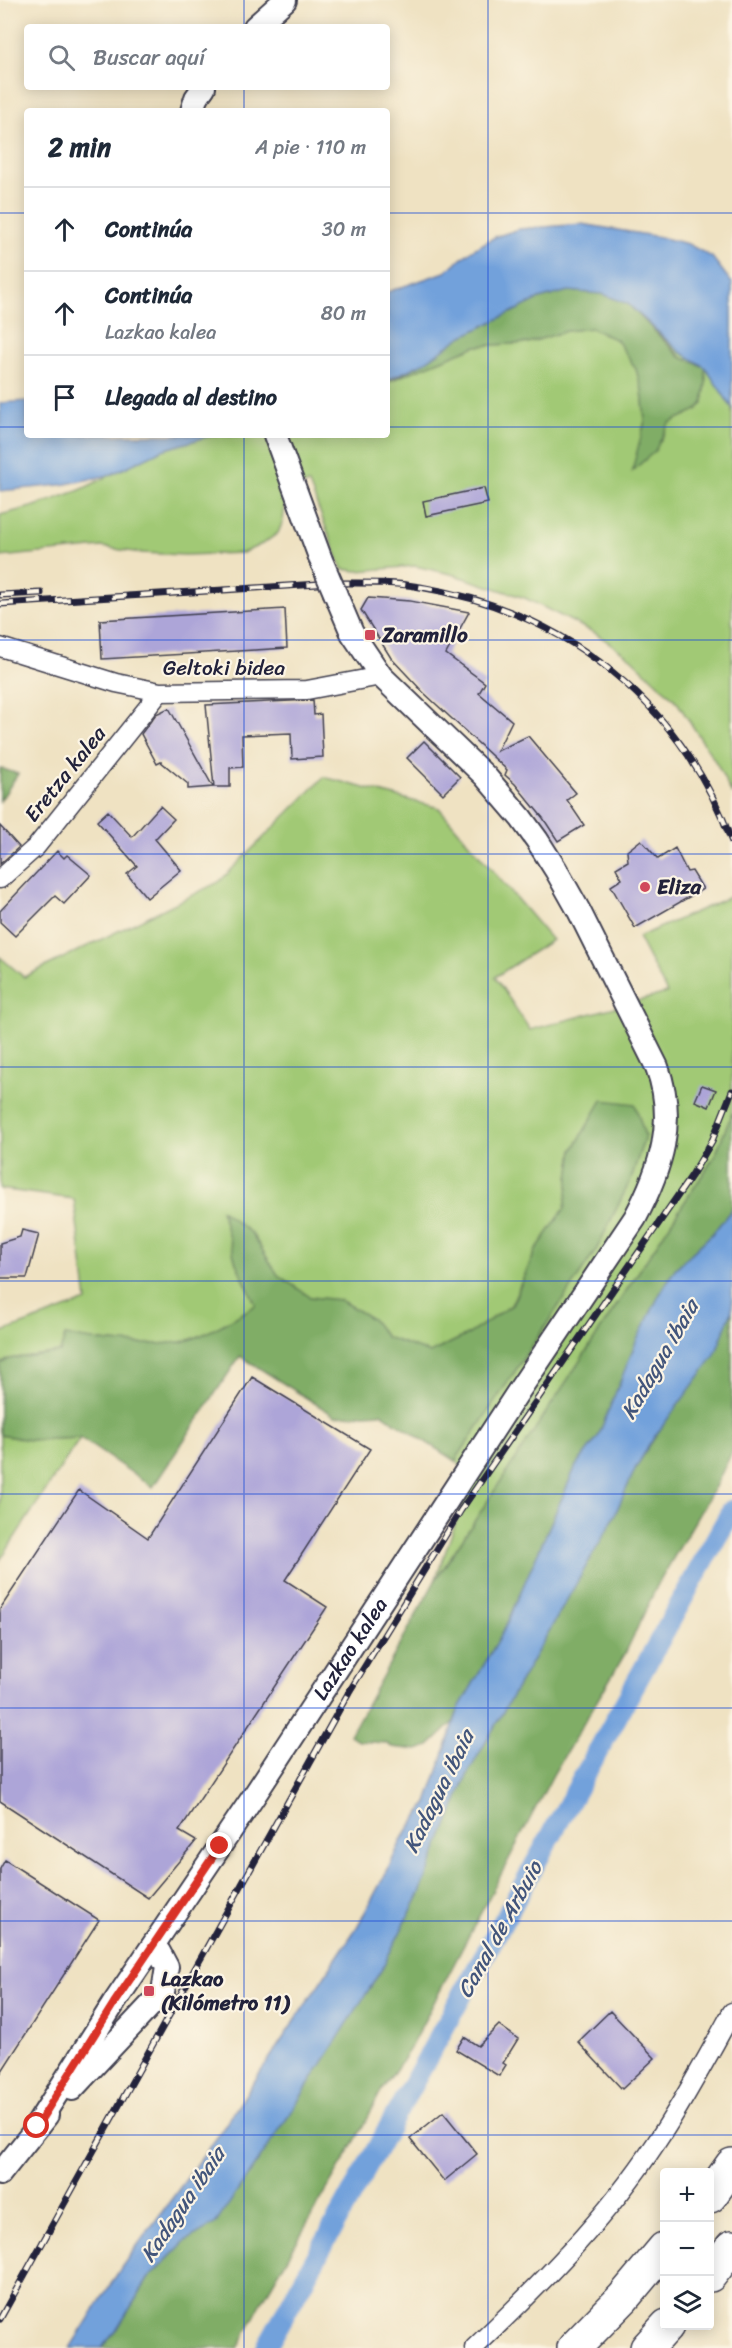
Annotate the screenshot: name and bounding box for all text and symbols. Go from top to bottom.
search box [24,24,390,90]
text: Buscar aquí [93,38,205,77]
icon: search [45,41,78,74]
text: 2 min [48,124,111,170]
text: A pie · 110 m [255,130,366,165]
text: Continúa [105,210,192,249]
text: 30 m [322,212,366,247]
icon: ahead [48,213,81,246]
text: Continúa [105,276,192,315]
text: 80 m [321,296,366,331]
icon: ahead [48,297,81,330]
text: Lazkao kalea [105,315,216,350]
text: Llegada al destino [105,378,277,417]
icon: arrive [48,381,81,414]
place label: Zaramillo [381,616,468,654]
marker: Zaramillo [363,628,377,642]
street label: Geltoki bidea [163,649,285,687]
street label: Eretza kalea [14,717,116,831]
place label: Eliza [657,868,702,906]
marker: Eliza [638,880,652,894]
water label: Kadagua ibaia [609,1289,711,1426]
street label: Lazkao kalea [302,1589,398,1708]
water label: Kadagua ibaia [392,1720,486,1859]
route end [206,1832,232,1858]
water label: Canal de Arbuio [446,1852,554,2005]
place label: Lazkao (Kilómetro 11) [161,1960,291,2022]
marker: Lazkao (Kilómetro 11) [142,1984,156,1998]
route start [23,2112,49,2138]
water label: Kadagua ibaia [129,2136,237,2270]
map controls [660,2168,714,2330]
button: + [660,2168,714,2222]
button: − [660,2222,714,2276]
button: layers [660,2276,714,2330]

